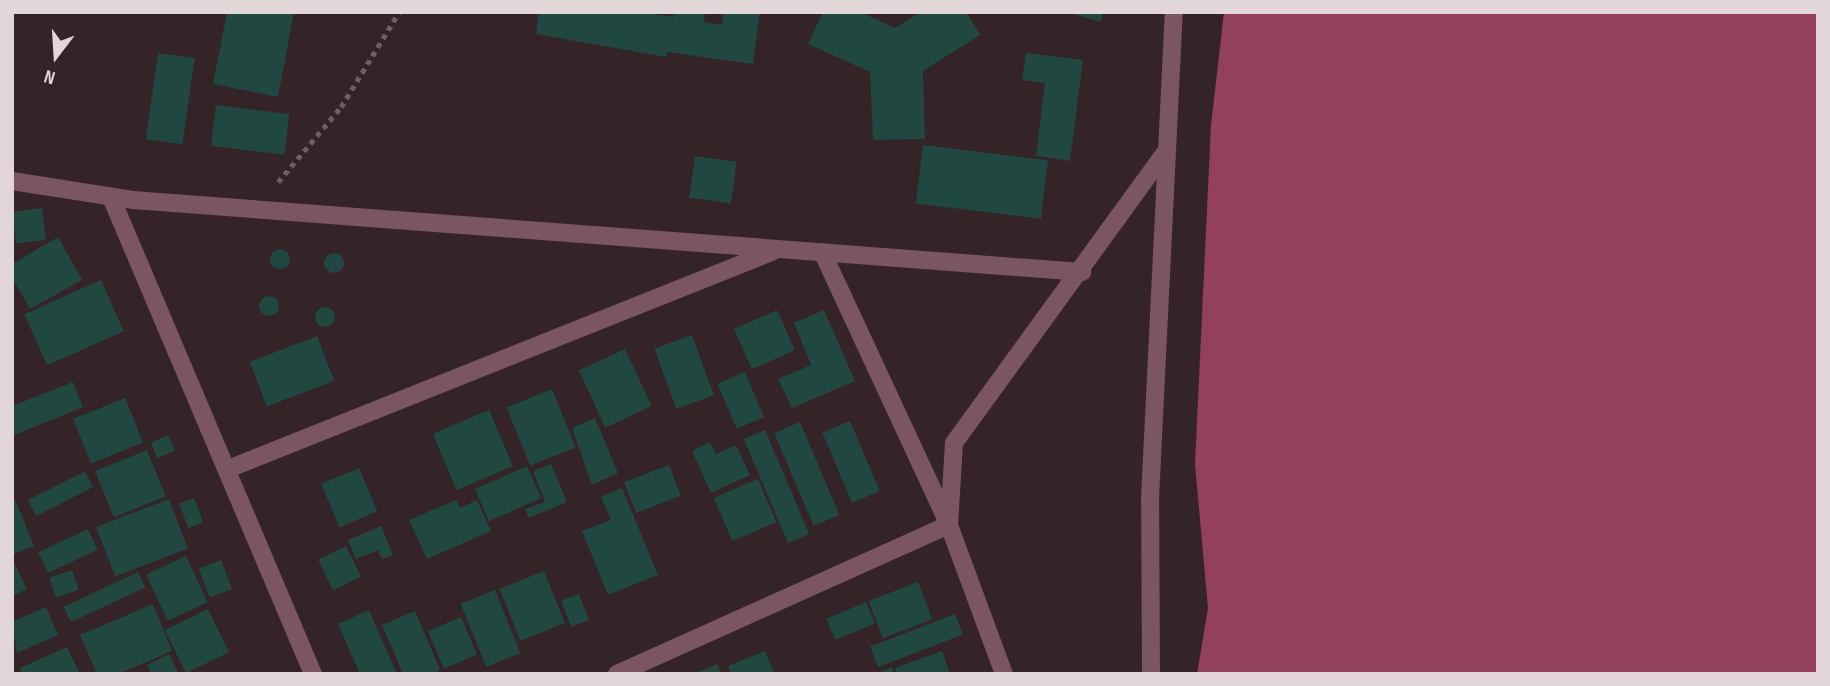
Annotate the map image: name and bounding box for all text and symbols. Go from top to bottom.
north arrow [21,21,91,91]
text: N [41,64,58,89]

